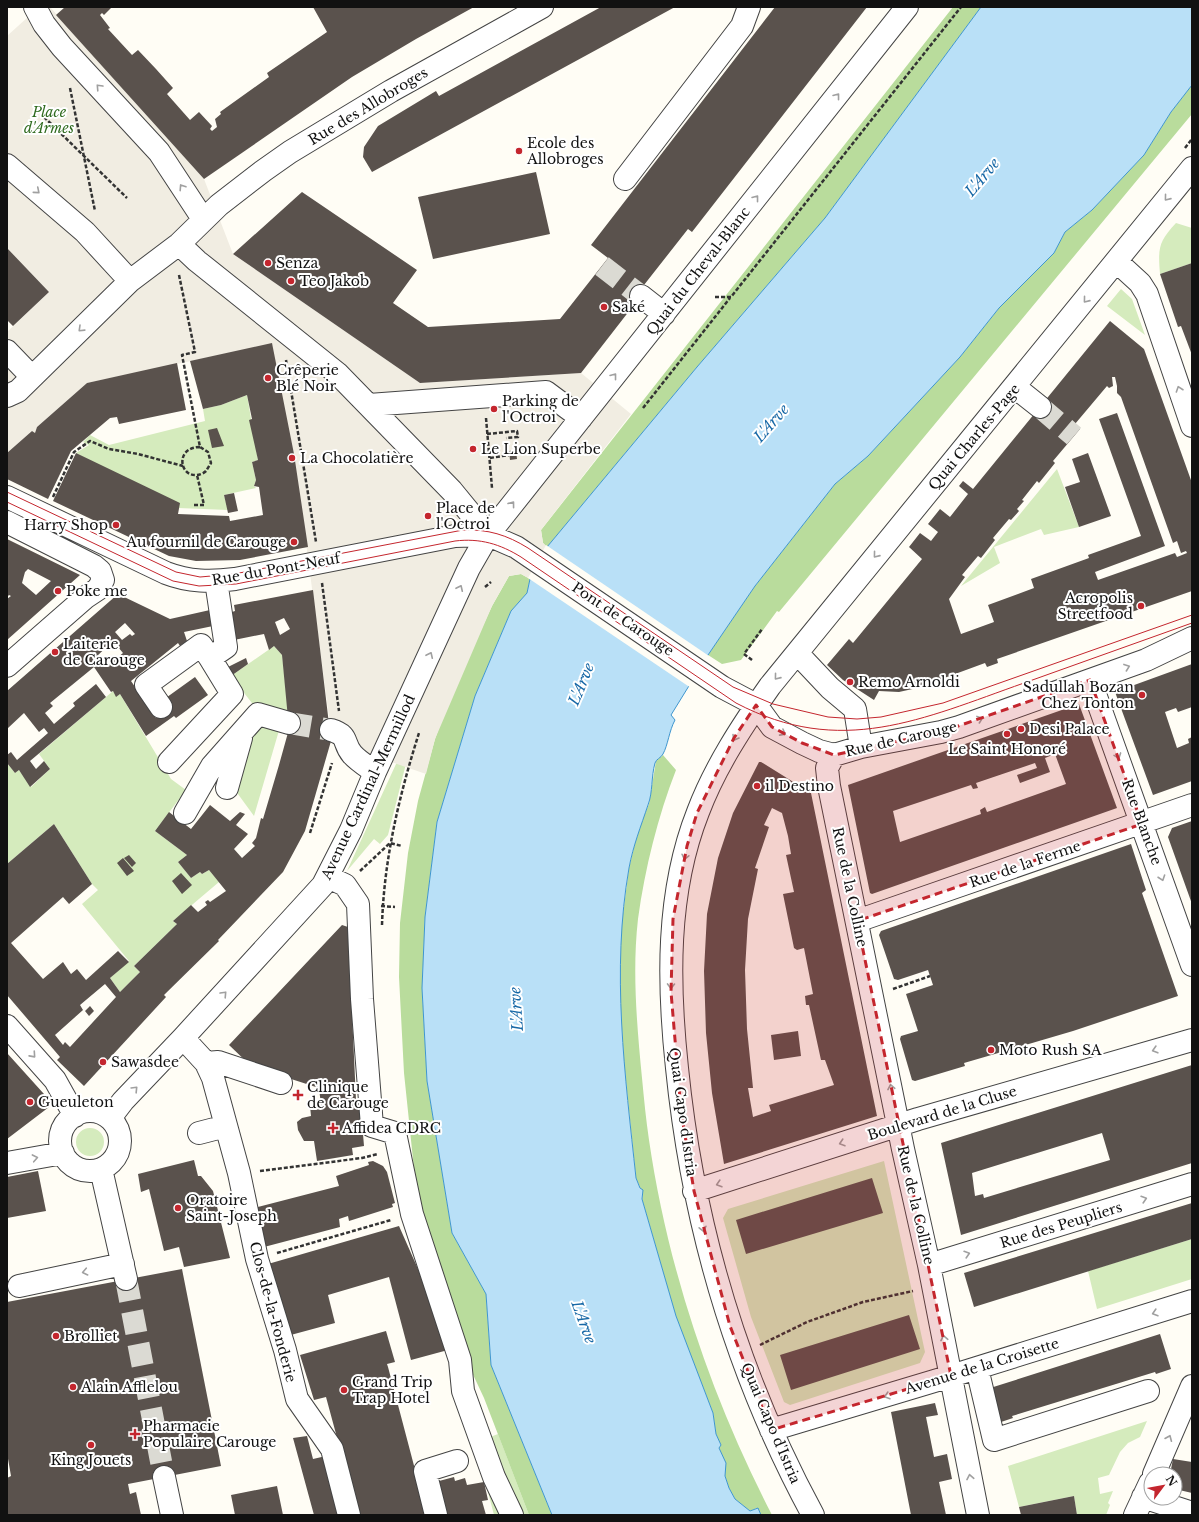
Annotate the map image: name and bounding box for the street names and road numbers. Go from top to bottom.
street label: Rue des Allobroges [305,63,431,149]
street label: Quai du Cheval-Blanc [642,203,754,339]
street label: Quai Charles-Page [924,380,1024,494]
street label: Rue du Pont-Neuf [210,548,344,589]
street label: Pont de Carouge [569,578,677,660]
street label: Avenue Cardinal-Mermillod [317,691,419,883]
street label: Rue de Carouge [843,717,959,761]
street label: Rue Blanche [1118,776,1166,868]
street label: Rue de la Colline [829,825,871,949]
street label: Rue de la Ferme [967,836,1083,892]
street label: Quai Capo d'Istria [665,1046,701,1178]
street label: Boulevard de la Cluse [865,1082,1019,1144]
street label: Rue de la Colline [894,1144,938,1266]
street label: Rue des Peupliers [998,1198,1124,1252]
street label: Clos-de-la-Fonderie [246,1240,300,1384]
street label: Avenue de la Croisette [902,1334,1061,1398]
street label: Quai Capo d'Istria [737,1360,805,1487]

